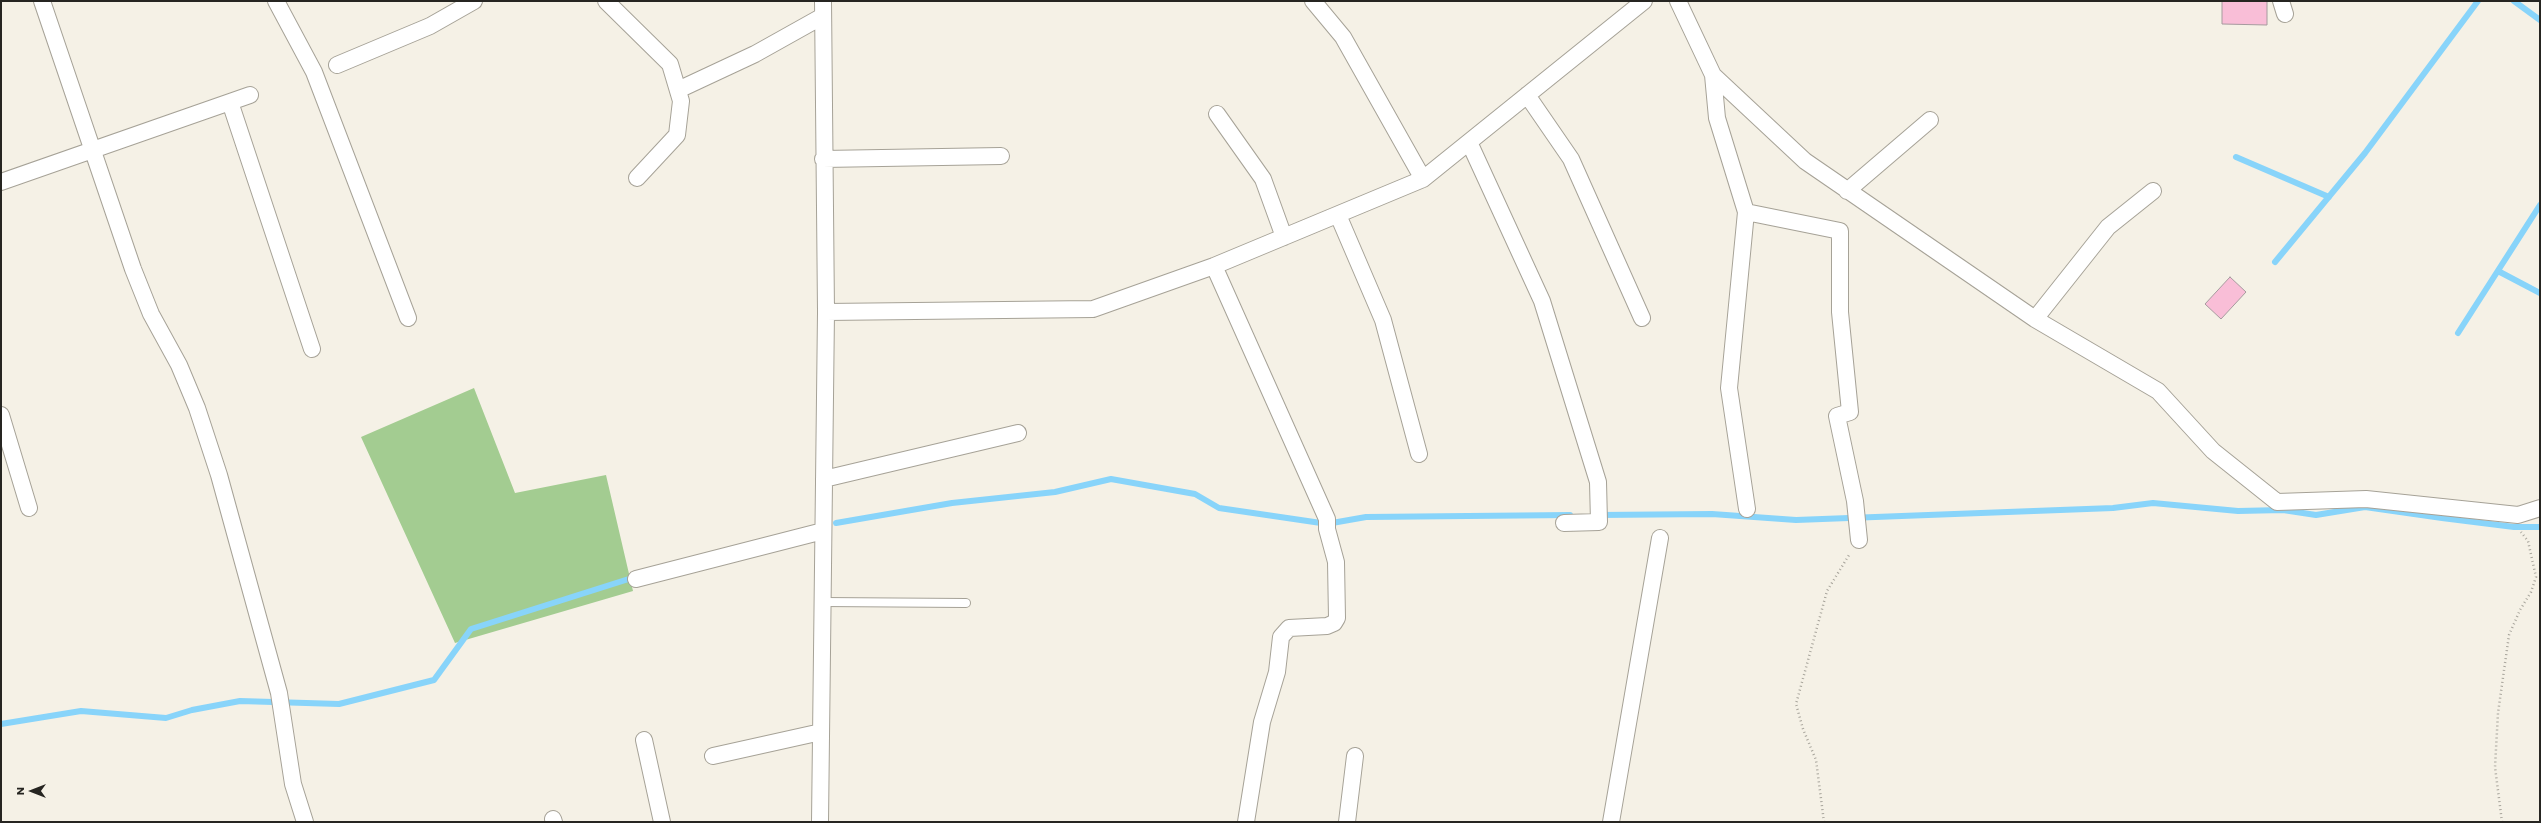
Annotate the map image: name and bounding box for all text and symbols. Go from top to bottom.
north arrow [12,771,52,811]
text: N [12,787,28,795]

